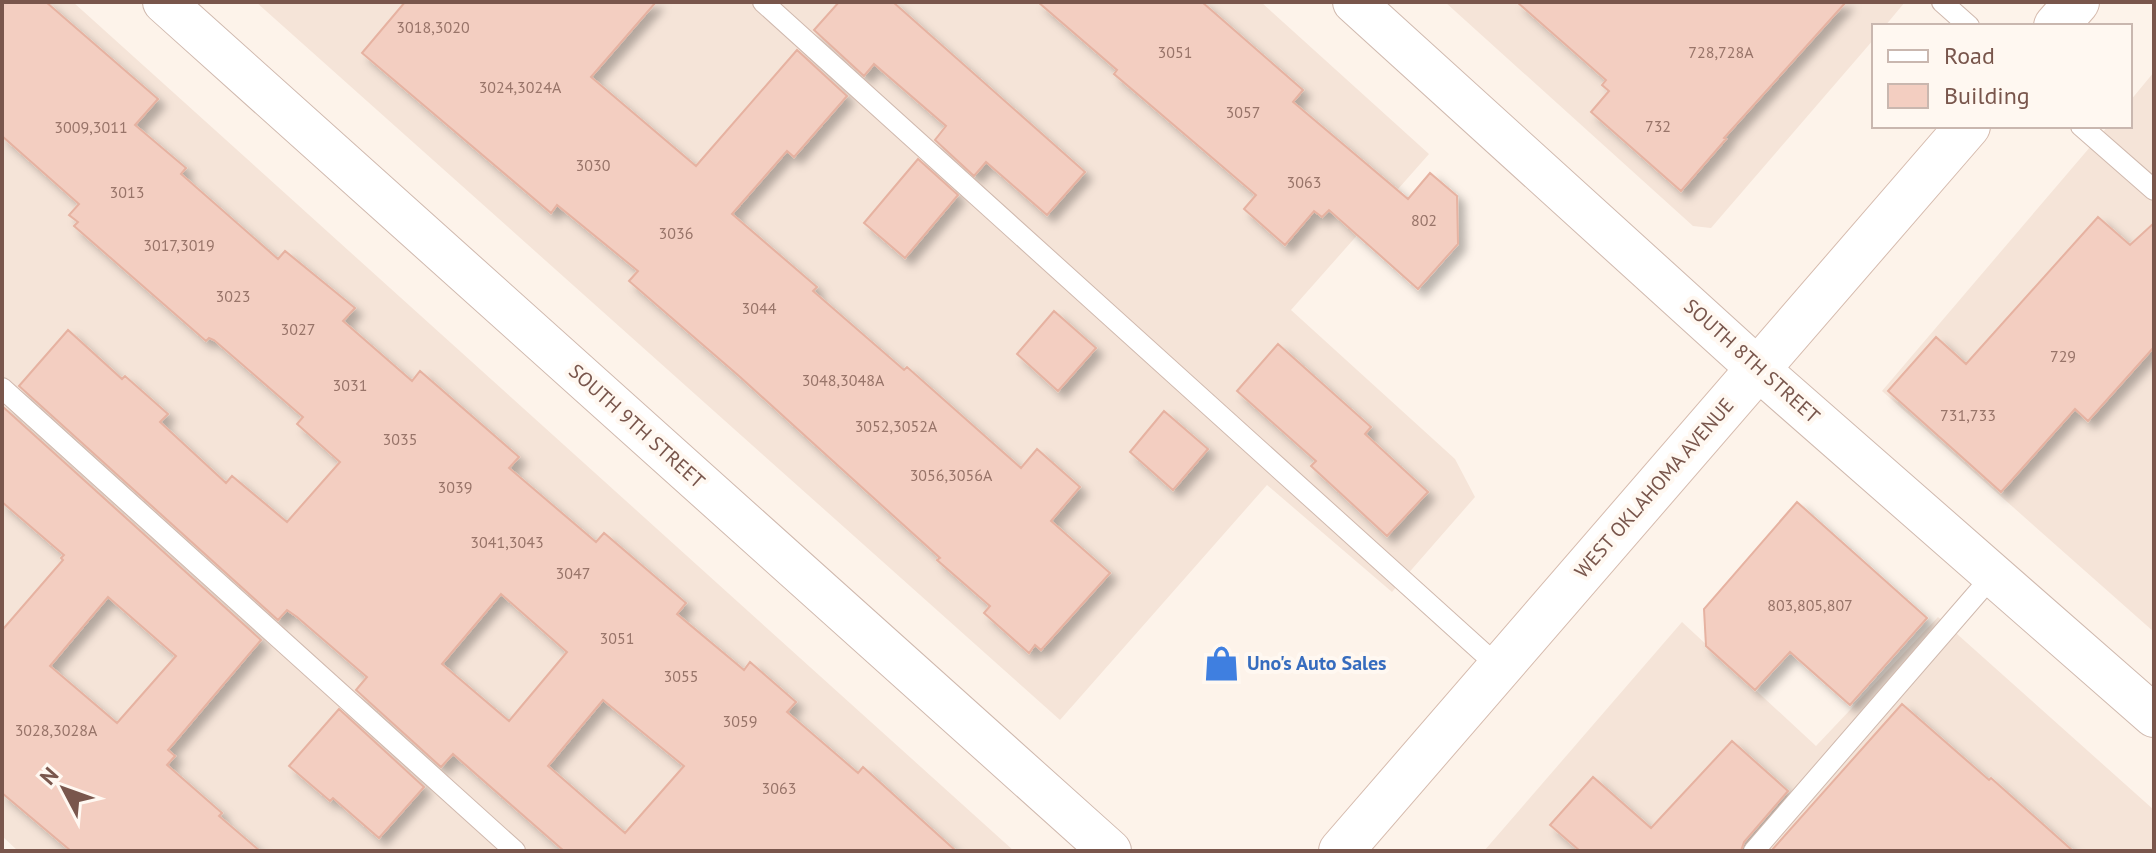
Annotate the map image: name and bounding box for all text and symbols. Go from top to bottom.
house number: 3018,3020 [396,17,470,37]
legend [1872,24,2132,128]
text: Road [1944,40,1995,71]
house number: 3051 [1158,42,1192,62]
house number: 728,728A [1688,42,1754,62]
house number: 3024,3024A [479,77,562,97]
text: Building [1944,80,2030,111]
house number: 3057 [1226,102,1260,122]
house number: 732 [1645,116,1671,136]
house number: 3009,3011 [54,117,128,137]
house number: 3030 [576,155,611,175]
house number: 3063 [1287,172,1321,192]
house number: 3013 [110,182,144,202]
house number: 802 [1411,210,1437,230]
house number: 3036 [659,223,693,243]
house number: 3017,3019 [143,235,215,255]
house number: 3023 [216,286,250,306]
street label: SOUTH 8TH STREET [1679,293,1825,429]
house number: 3044 [742,298,777,318]
house number: 3027 [281,319,315,339]
house number: 729 [2050,346,2076,366]
street label: SOUTH 9TH STREET [564,358,710,494]
house number: 3048,3048A [802,370,885,390]
house number: 3031 [333,375,367,395]
street label: WEST OKLAHOMA AVENUE [1569,393,1739,583]
house number: 731,733 [1940,405,1996,425]
house number: 3052,3052A [855,416,938,436]
house number: 3035 [383,429,417,449]
house number: 3056,3056A [910,465,993,485]
house number: 3039 [438,477,472,497]
house number: 3041,3043 [470,532,544,552]
house number: 3047 [556,563,590,583]
house number: 803,805,807 [1767,595,1853,615]
house number: 3051 [600,628,634,648]
shop icon: Uno's Auto Sales [1202,644,1240,682]
place label: Uno's Auto Sales [1247,650,1387,676]
house number: 3055 [664,666,698,686]
house number: 3059 [723,711,757,731]
house number: 3028,3028A [15,720,98,740]
north arrow [24,749,104,829]
text: N [34,761,64,791]
house number: 3063 [762,778,796,798]

